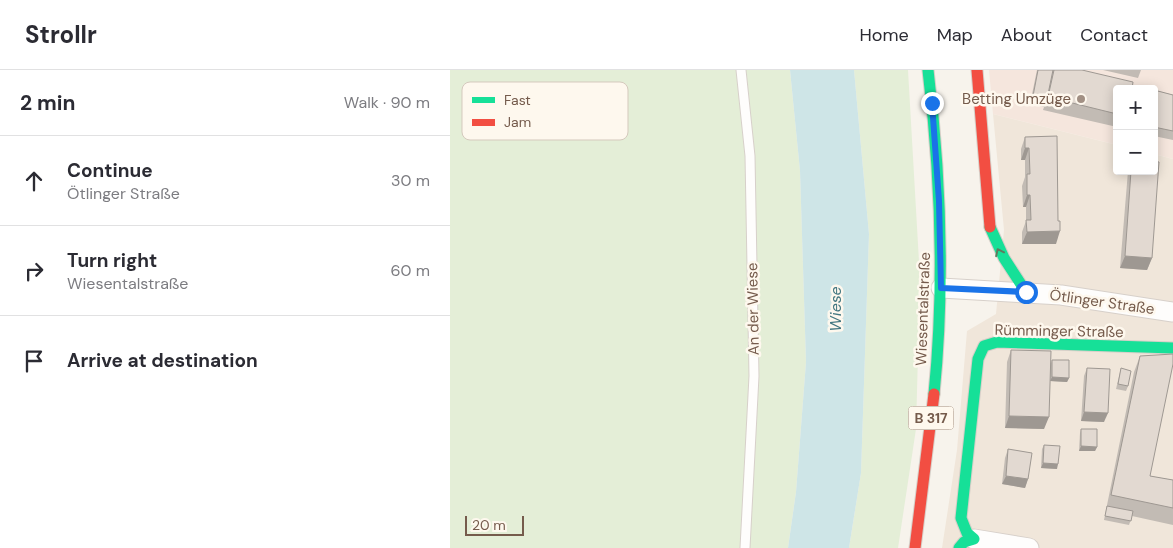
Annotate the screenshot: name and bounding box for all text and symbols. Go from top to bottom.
text: Strollr [25,19,97,50]
text: Home [859,23,909,47]
text: Map [937,23,973,47]
text: About [1001,23,1052,47]
text: Contact [1080,23,1148,47]
legend [462,82,628,140]
map controls [1113,85,1158,175]
button: + [1113,85,1158,130]
text: 2 min [20,89,76,117]
place label: Betting Umzüge [962,89,1071,109]
text: Fast [504,91,531,109]
text: Walk · 90 m [344,92,430,113]
route end [921,92,944,115]
marker: Betting Umzüge [1075,93,1087,105]
text: Jam [504,113,531,131]
button: − [1113,130,1158,175]
text: Continue [67,158,153,183]
icon: ahead [20,167,48,195]
text: 30 m [391,170,430,191]
text: Ötlinger Straße [67,183,180,204]
text: Turn right [67,248,157,273]
one-way arrow [996,248,1006,257]
street label: Wiesentalstraße [911,252,935,366]
icon: right [20,257,48,285]
text: 60 m [390,260,430,281]
street label: An der Wiese [742,262,764,356]
text: Wiesentalstraße [67,273,188,294]
route start [1015,281,1038,304]
street label: Ötlinger Straße [1048,285,1156,319]
water label: Wiese [825,286,846,332]
street label: Rümminger Straße [994,320,1124,342]
icon: arrive [20,347,48,375]
text: Arrive at destination [67,348,258,373]
road number: B 317 [908,406,954,429]
scale bar [465,513,524,536]
text: 20 m [472,516,506,534]

